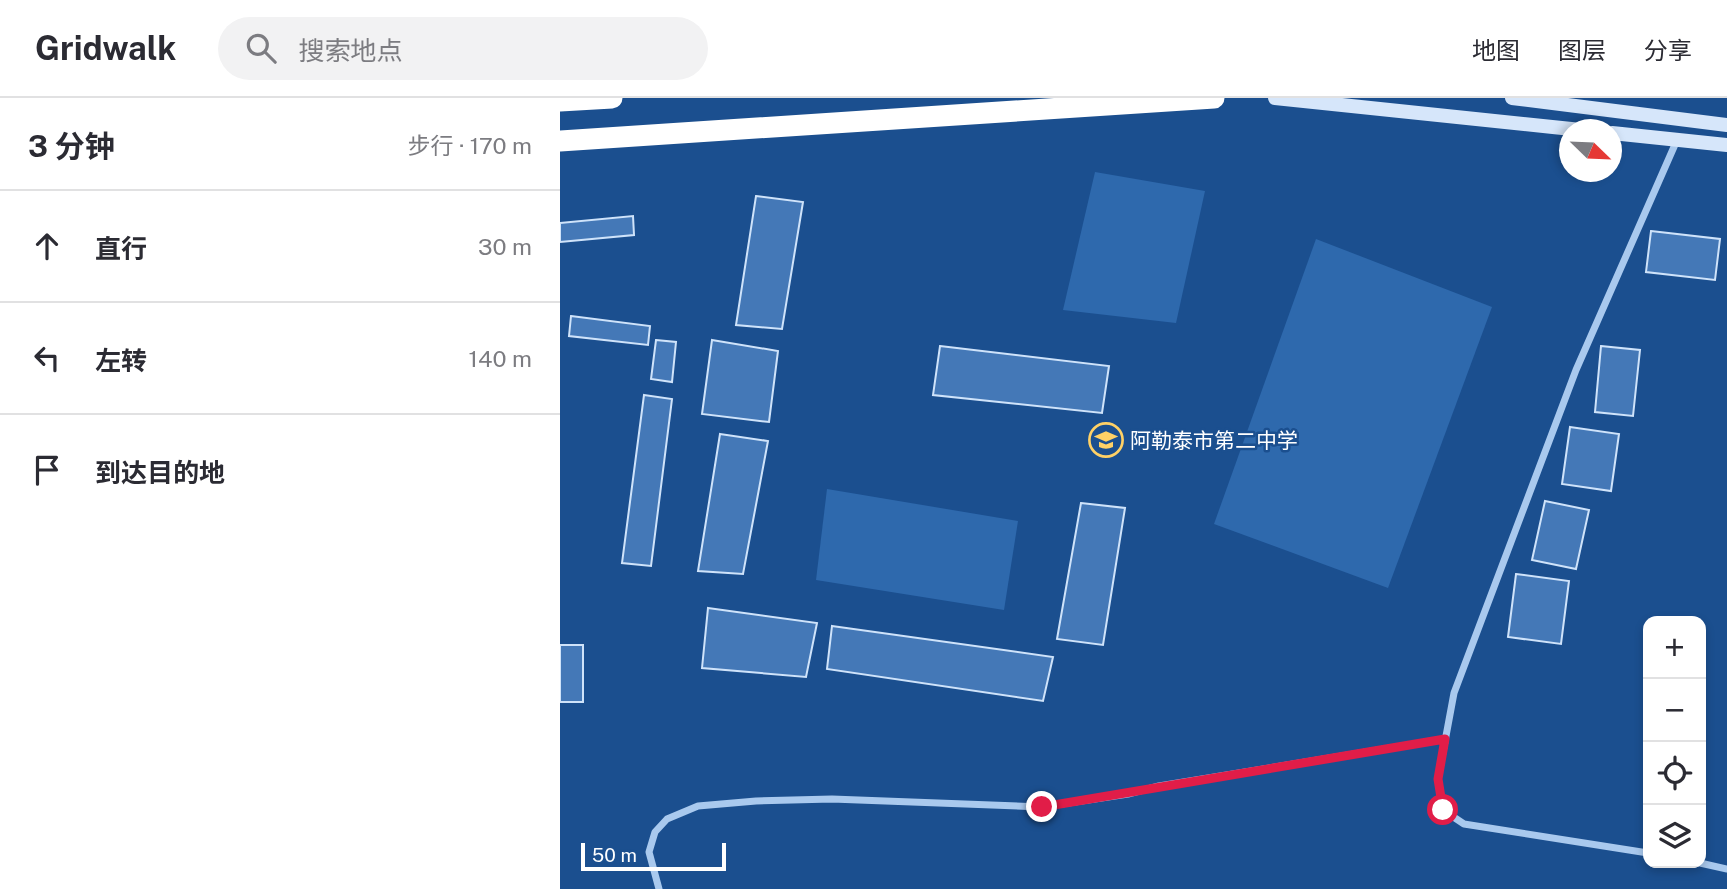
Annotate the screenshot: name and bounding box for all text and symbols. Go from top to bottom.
search box [218,17,708,80]
text: Gridwalk [35,29,176,67]
icon: search [242,29,280,67]
text: 搜索地点 [298,35,402,66]
text: 地图 [1472,36,1520,64]
text: 图层 [1558,36,1606,64]
text: 分享 [1644,36,1692,64]
north arrow [1559,119,1622,182]
text: 3 分钟 [28,128,115,164]
text: 步行 · 170 m [407,132,532,159]
icon: ahead [28,227,66,265]
text: 直行 [95,233,147,264]
text: 30 m [478,233,532,260]
icon: left [28,339,66,377]
text: 左转 [95,345,147,376]
text: 140 m [469,345,532,372]
school or university icon: 阿勒泰市第二中学 [1087,421,1125,459]
place label: 阿勒泰市第二中学 [1130,428,1298,453]
icon: arrive [28,451,66,489]
text: 到达目的地 [95,457,225,488]
map controls [1643,616,1706,868]
button: + [1643,616,1706,679]
button: − [1643,679,1706,742]
button: locate [1643,742,1706,805]
route end [1026,791,1057,822]
route start [1427,794,1458,825]
button: layers [1643,805,1706,868]
scale bar [581,840,726,872]
text: 50 m [592,844,637,866]

